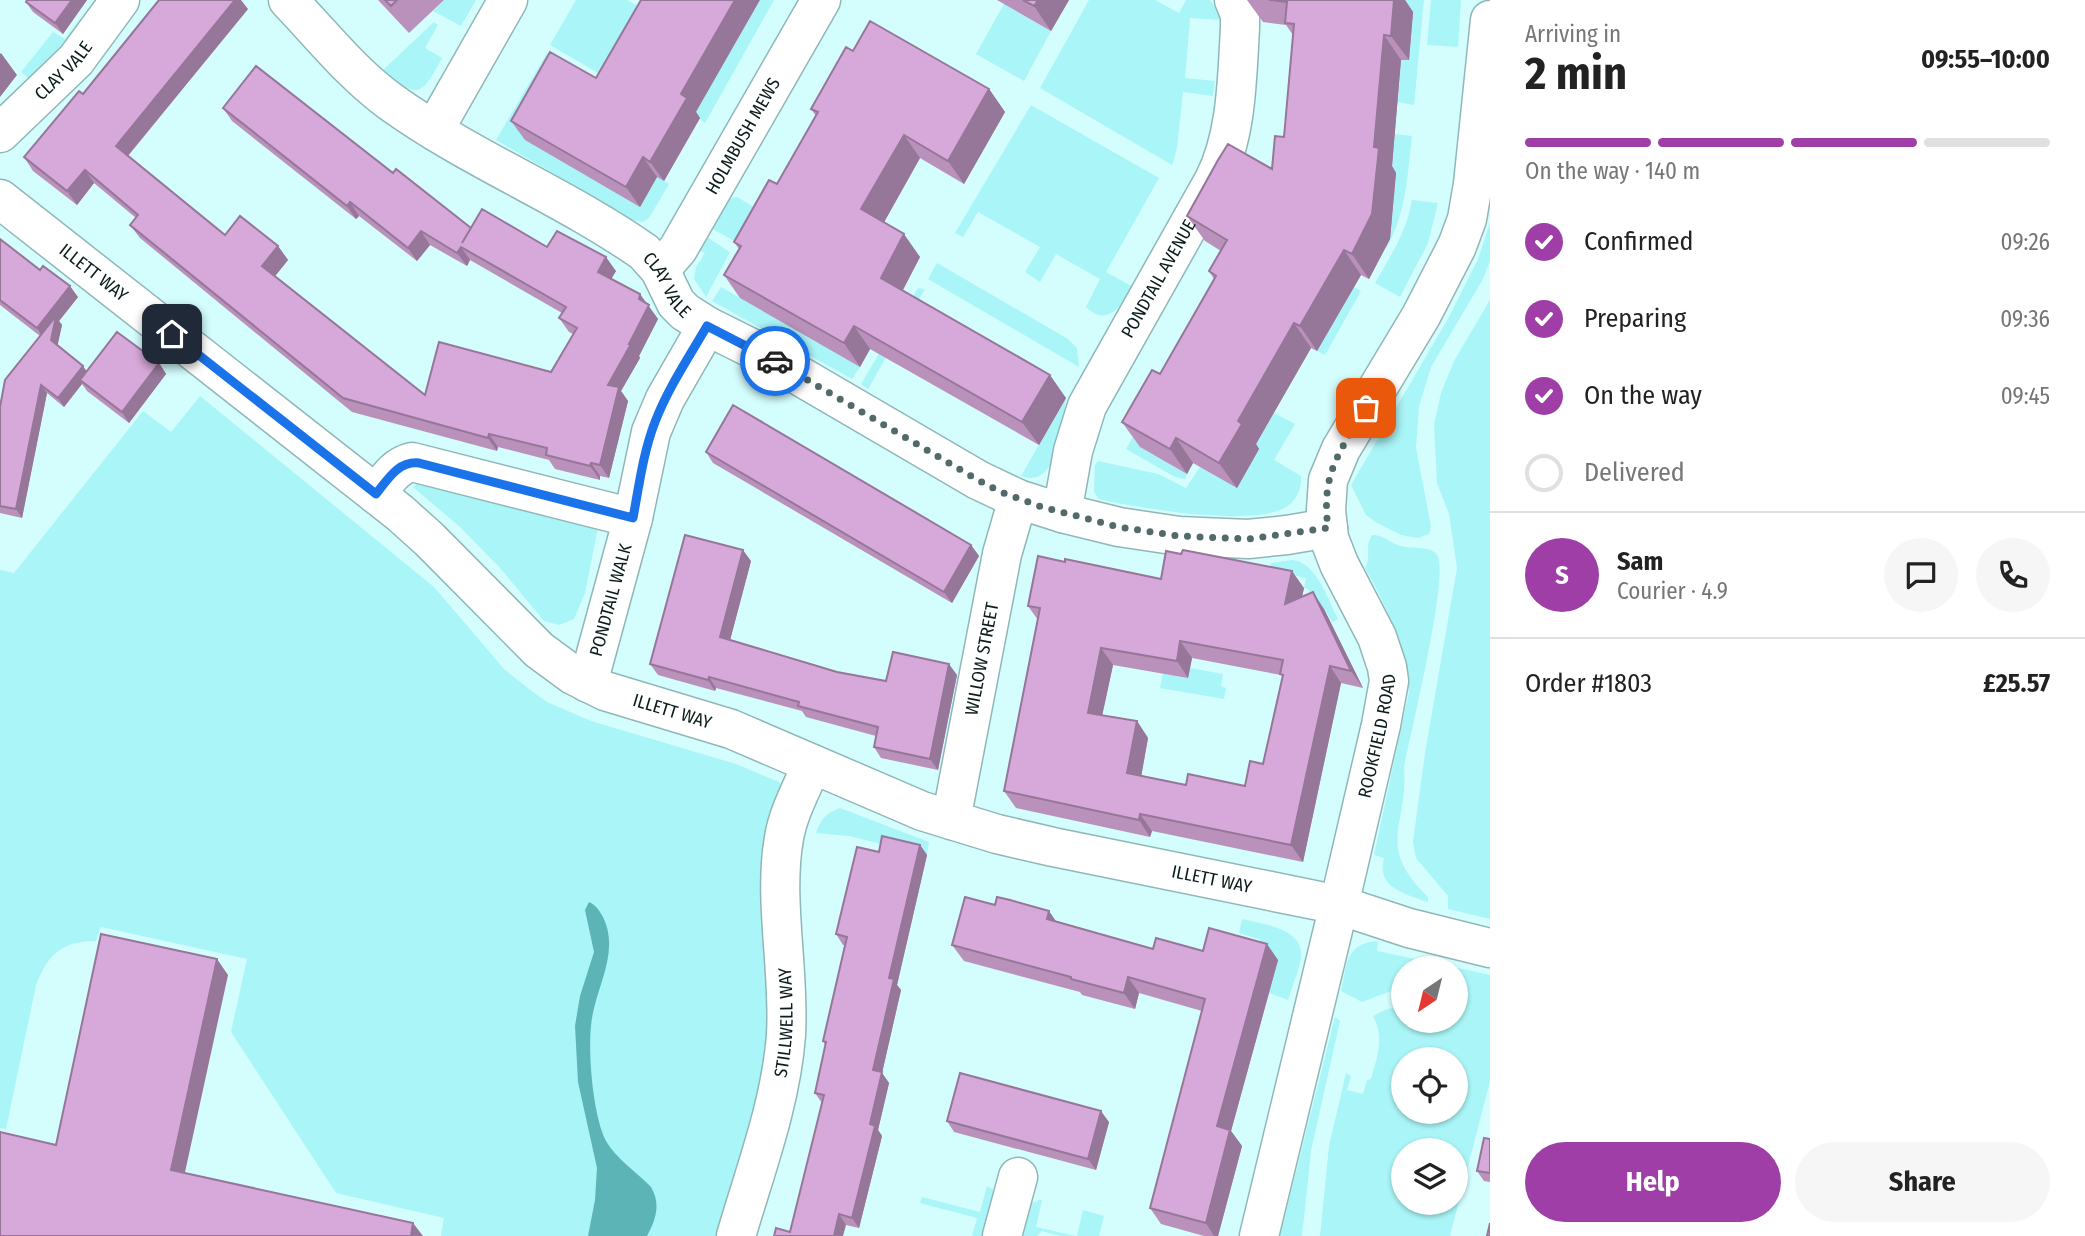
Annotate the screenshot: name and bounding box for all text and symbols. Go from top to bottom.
text: Arriving in [1525,20,1621,48]
street label: CLAY VALE [30,37,97,105]
text: 09:55–10:00 [1921,44,2050,75]
text: 2 min [1525,46,1627,101]
street label: HOLMBUSH MEWS [701,74,785,198]
text: On the way · 140 m [1525,157,1700,185]
street label: PONDTAIL AVENUE [1117,216,1200,342]
icon: check [1525,223,1563,261]
text: Confirmed [1584,226,1694,257]
text: 09:26 [2001,228,2050,256]
street label: ILLETT WAY [55,239,132,306]
street label: CLAY VALE [638,247,696,323]
icon: check [1525,300,1563,338]
text: Preparing [1584,303,1686,334]
pin [142,304,202,364]
text: 09:36 [2000,305,2050,333]
icon: home [153,315,191,353]
courier [740,326,810,396]
icon: car [756,342,794,380]
icon: check [1525,377,1563,415]
pin [1336,378,1396,438]
text: On the way [1584,380,1702,411]
text: 09:45 [2001,382,2050,410]
icon: bag [1347,389,1385,427]
text: Delivered [1584,457,1685,488]
button: chat [1884,538,1958,612]
button: phone [1976,538,2050,612]
street label: PONDTAIL WALK [585,541,637,659]
text: Sam [1617,546,1663,577]
text: S [1555,560,1569,591]
text: Courier · 4.9 [1617,577,1728,605]
street label: WILLOW STREET [960,600,1004,717]
text: Order #1803 [1525,668,1652,699]
text: £25.57 [1983,668,2050,699]
street label: ROOKFIELD ROAD [1353,672,1400,800]
street label: ILLETT WAY [630,689,714,734]
street label: ILLETT WAY [1170,860,1254,898]
north arrow [1391,956,1468,1032]
map controls [1391,956,1468,1215]
street label: STILLWELL WAY [770,967,798,1079]
button: locate [1391,1047,1468,1124]
button: layers [1391,1138,1468,1215]
button: Help [1525,1142,1781,1222]
button: Share [1795,1142,2050,1222]

